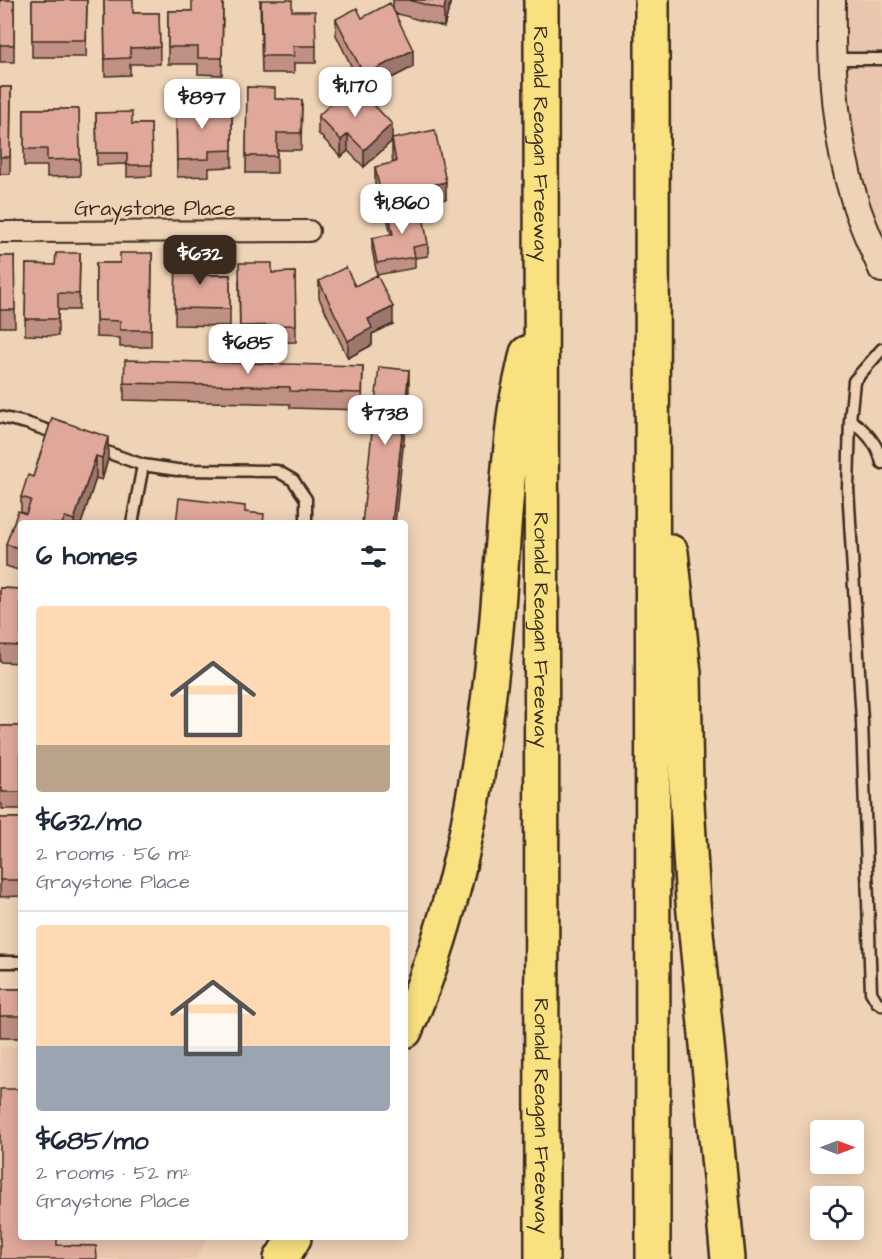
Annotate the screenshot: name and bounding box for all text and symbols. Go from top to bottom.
street label: Ronald Reagan Freeway [524,26,555,263]
pin: $1,170 [306,67,404,118]
text: $1,170 [333,72,377,100]
pin: $897 [166,79,238,130]
text: $897 [178,84,226,112]
pin: $1,860 [353,184,451,235]
text: $1,860 [374,189,430,217]
street label: Graystone Place [74,194,236,225]
pin: $632 [164,235,236,286]
text: $632 [177,240,223,268]
pin: $685 [212,324,284,375]
text: $685 [223,329,273,357]
pin: $738 [349,395,421,446]
text: $738 [362,400,408,428]
street label: Ronald Reagan Freeway [524,512,556,749]
text: 6 homes [36,538,138,574]
icon: filters [357,540,390,573]
icon: home [159,645,267,753]
text: $632/mo [36,804,142,840]
text: 2 rooms · 56 m² [36,840,191,868]
text: Graystone Place [36,868,190,896]
icon: home [159,964,267,1072]
street label: Ronald Reagan Freeway [525,998,556,1235]
north arrow [810,1120,864,1174]
map controls [810,1120,864,1240]
text: $685/mo [36,1123,149,1159]
text: 2 rooms · 52 m² [36,1159,190,1187]
button: locate [810,1186,864,1240]
text: Graystone Place [36,1187,190,1215]

